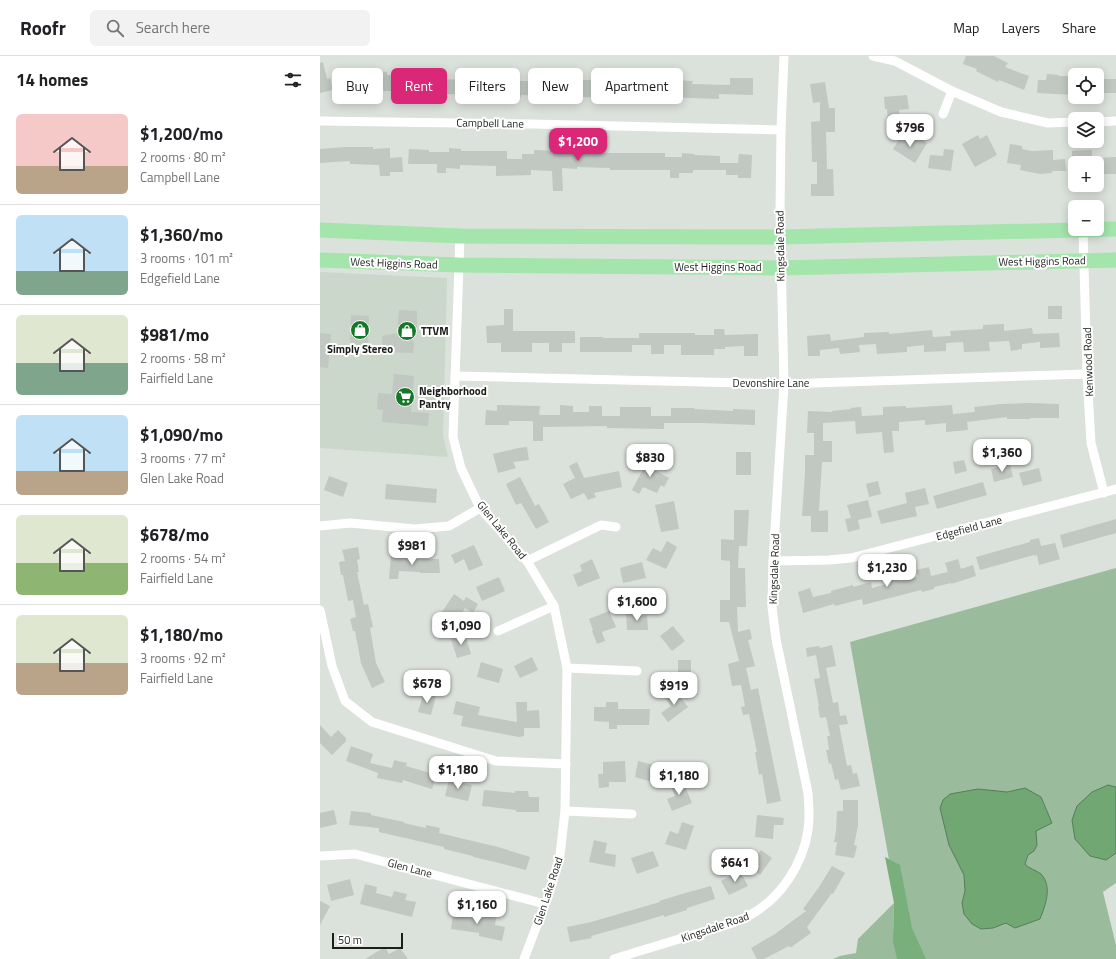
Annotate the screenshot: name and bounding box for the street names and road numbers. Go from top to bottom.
street label: Campbell Lane [456,114,524,132]
street label: Kingsdale Road [771,210,789,282]
street label: West Higgins Road [998,252,1086,270]
street label: West Higgins Road [350,253,438,273]
street label: West Higgins Road [674,259,762,275]
street label: Kenwood Road [1079,327,1097,397]
street label: Devonshire Lane [733,375,810,391]
street label: Glen Lake Road [473,497,531,563]
street label: Edgefield Lane [934,511,1004,544]
street label: Kingsdale Road [765,533,783,605]
street label: Glen Lane [386,854,434,882]
street label: Glen Lake Road [529,855,567,927]
street label: Kingsdale Road [679,908,751,946]

